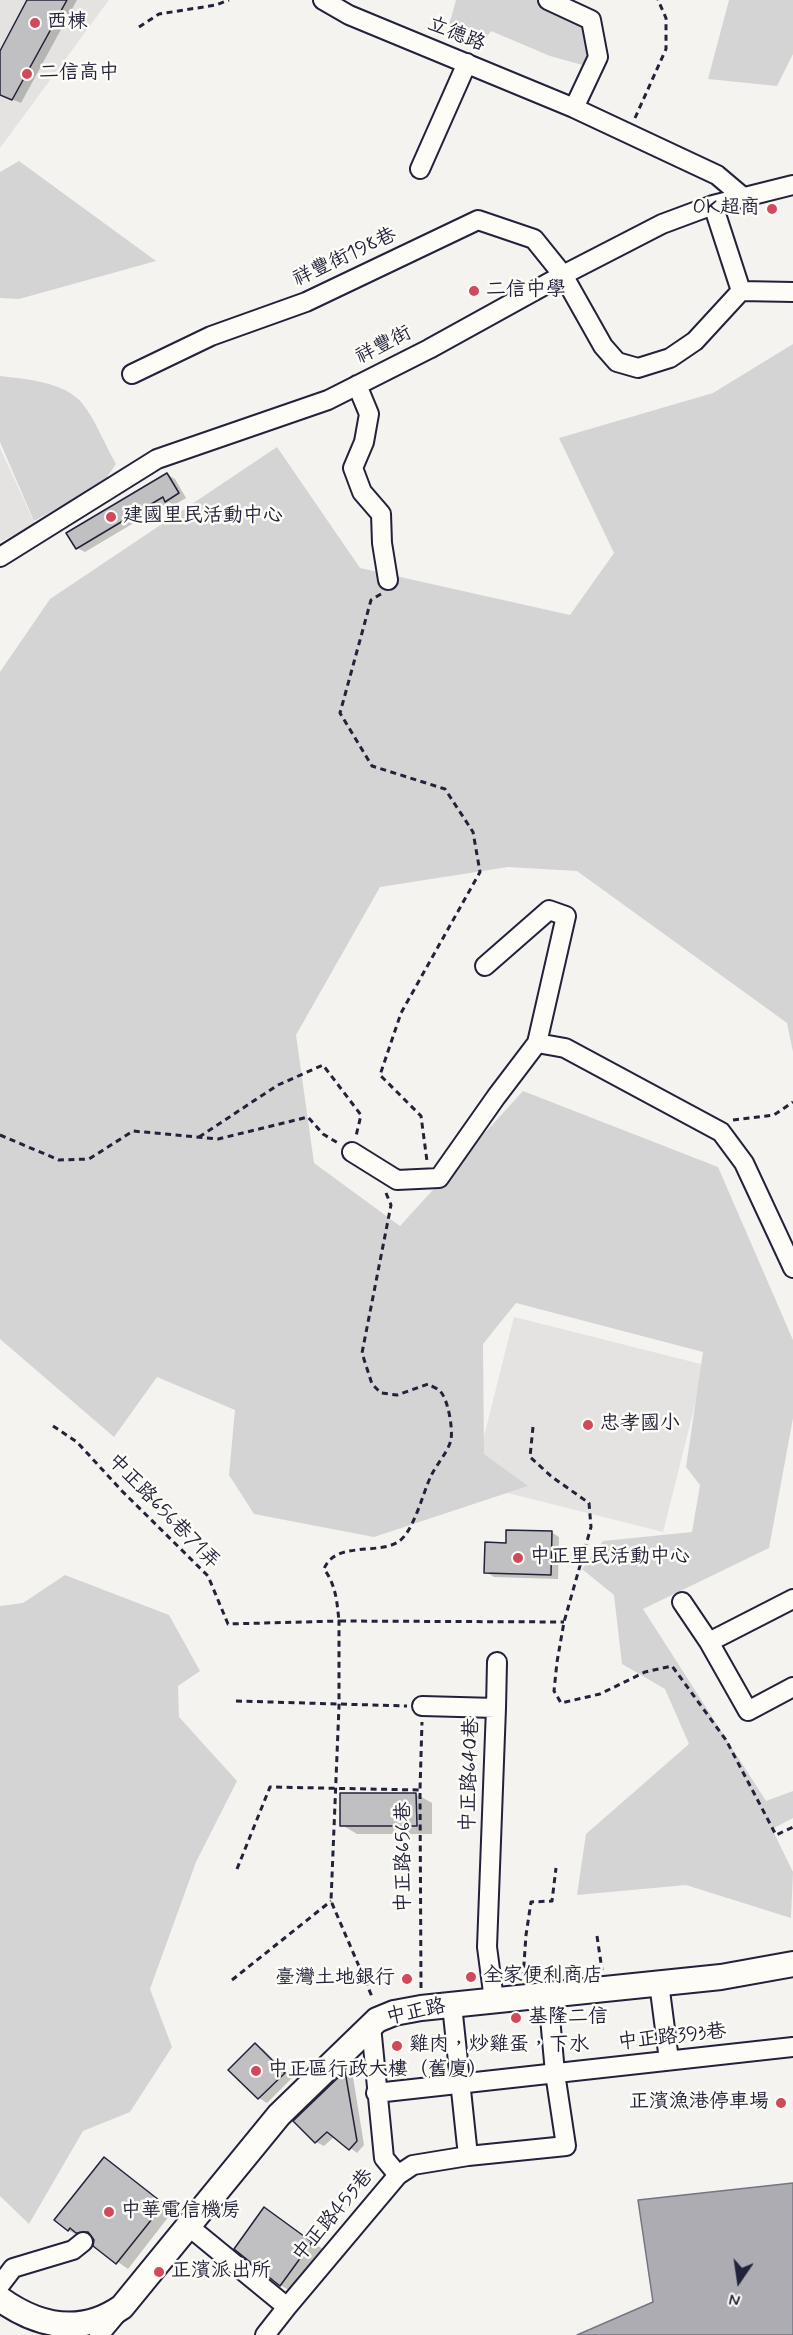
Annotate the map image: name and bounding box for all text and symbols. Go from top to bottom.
place label: 西棟 [47,11,87,35]
street label: 立德路 [424,13,488,57]
marker: 西棟 [28,16,42,30]
place label: 二信高中 [39,62,119,86]
marker: 二信高中 [20,67,34,81]
place label: OK超商 [692,197,760,221]
marker: OK超商 [765,202,779,216]
street label: 祥豐街198巷 [289,224,401,292]
place label: 二信中學 [486,279,566,303]
marker: 二信中學 [467,284,481,298]
street label: 祥豐街 [352,322,416,370]
place label: 建國里民活動中心 [123,505,283,529]
marker: 建國里民活動中心 [104,510,118,524]
place label: 忠孝國小 [600,1413,680,1437]
marker: 忠孝國小 [581,1418,595,1432]
street label: 中正路656巷71弄 [102,1449,224,1575]
place label: 中正里民活動中心 [530,1546,690,1570]
marker: 中正里民活動中心 [511,1551,525,1565]
street label: 中正路640巷 [457,1717,485,1833]
street label: 中正路656巷 [393,1802,417,1912]
place label: 全家便利商店 [483,1965,603,1989]
place label: 臺灣土地銀行 [275,1967,395,1991]
marker: 全家便利商店 [464,1970,478,1984]
marker: 臺灣土地銀行 [400,1972,414,1986]
street label: 中正路 [384,1995,448,2031]
place label: 基隆二信 [528,2006,608,2030]
marker: 基隆二信 [509,2011,523,2025]
street label: 中正路393巷 [616,2020,728,2056]
place label: 雞肉，炒雞蛋，下水 [409,2034,589,2058]
marker: 雞肉，炒雞蛋，下水 [390,2039,404,2053]
place label: 中正區行政大樓（舊廈） [268,2059,488,2083]
marker: 中正區行政大樓（舊廈） [249,2064,263,2078]
place label: 正濱漁港停車場 [629,2091,769,2115]
marker: 正濱漁港停車場 [774,2096,788,2110]
street label: 中正路455巷 [288,2165,380,2267]
place label: 中華電信機房 [121,2200,241,2224]
marker: 中華電信機房 [102,2205,116,2219]
north arrow [709,2251,769,2311]
place label: 正濱派出所 [171,2260,271,2284]
marker: 正濱派出所 [152,2265,166,2279]
text: N [727,2288,742,2310]

